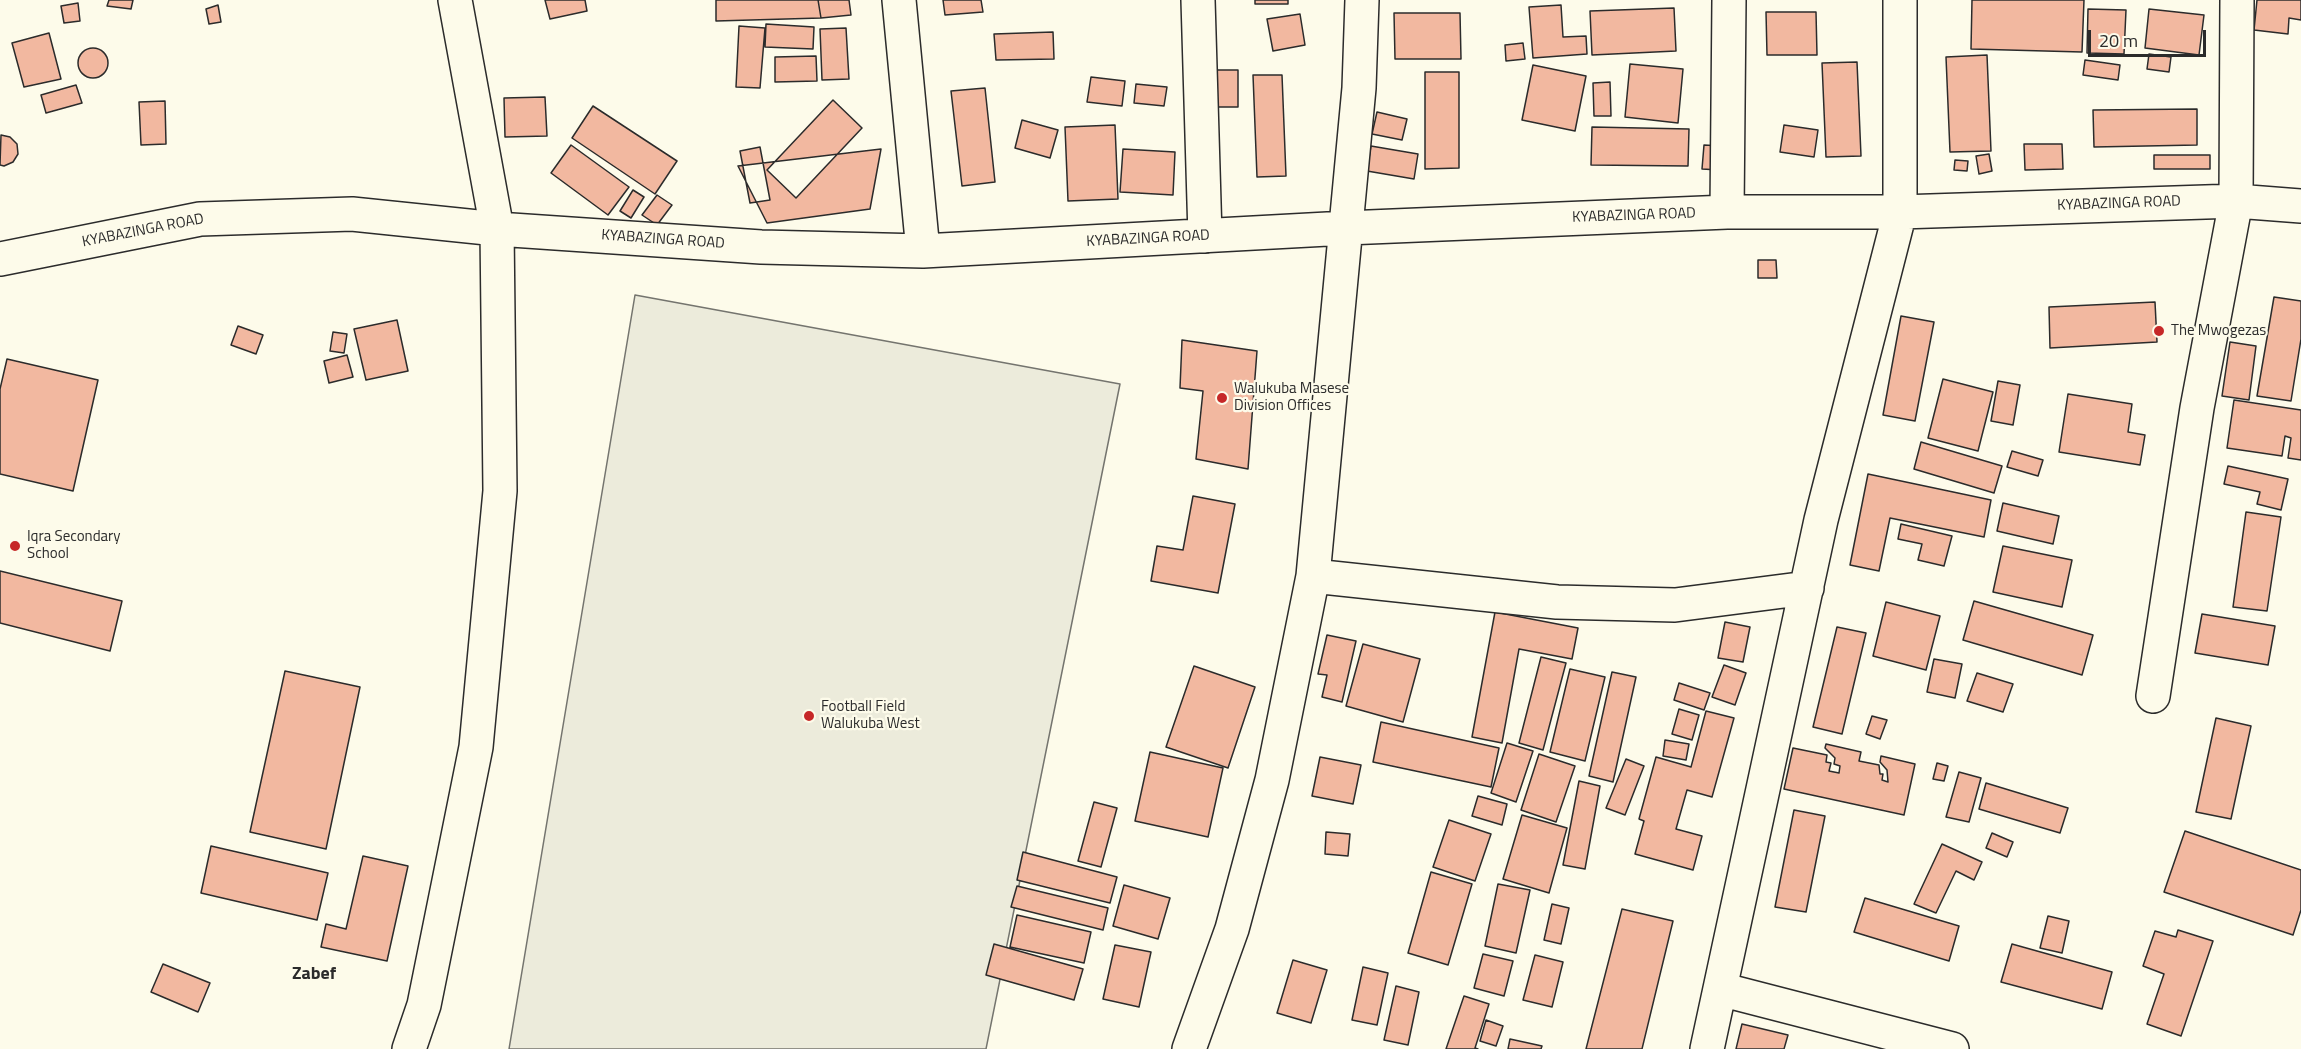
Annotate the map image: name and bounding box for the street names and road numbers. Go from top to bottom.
street label: KYABAZINGA ROAD [2057,193,2181,215]
street label: KYABAZINGA ROAD [1572,205,1696,227]
street label: KYABAZINGA ROAD [81,210,205,252]
street label: KYABAZINGA ROAD [601,227,725,253]
street label: KYABAZINGA ROAD [1086,227,1210,251]

